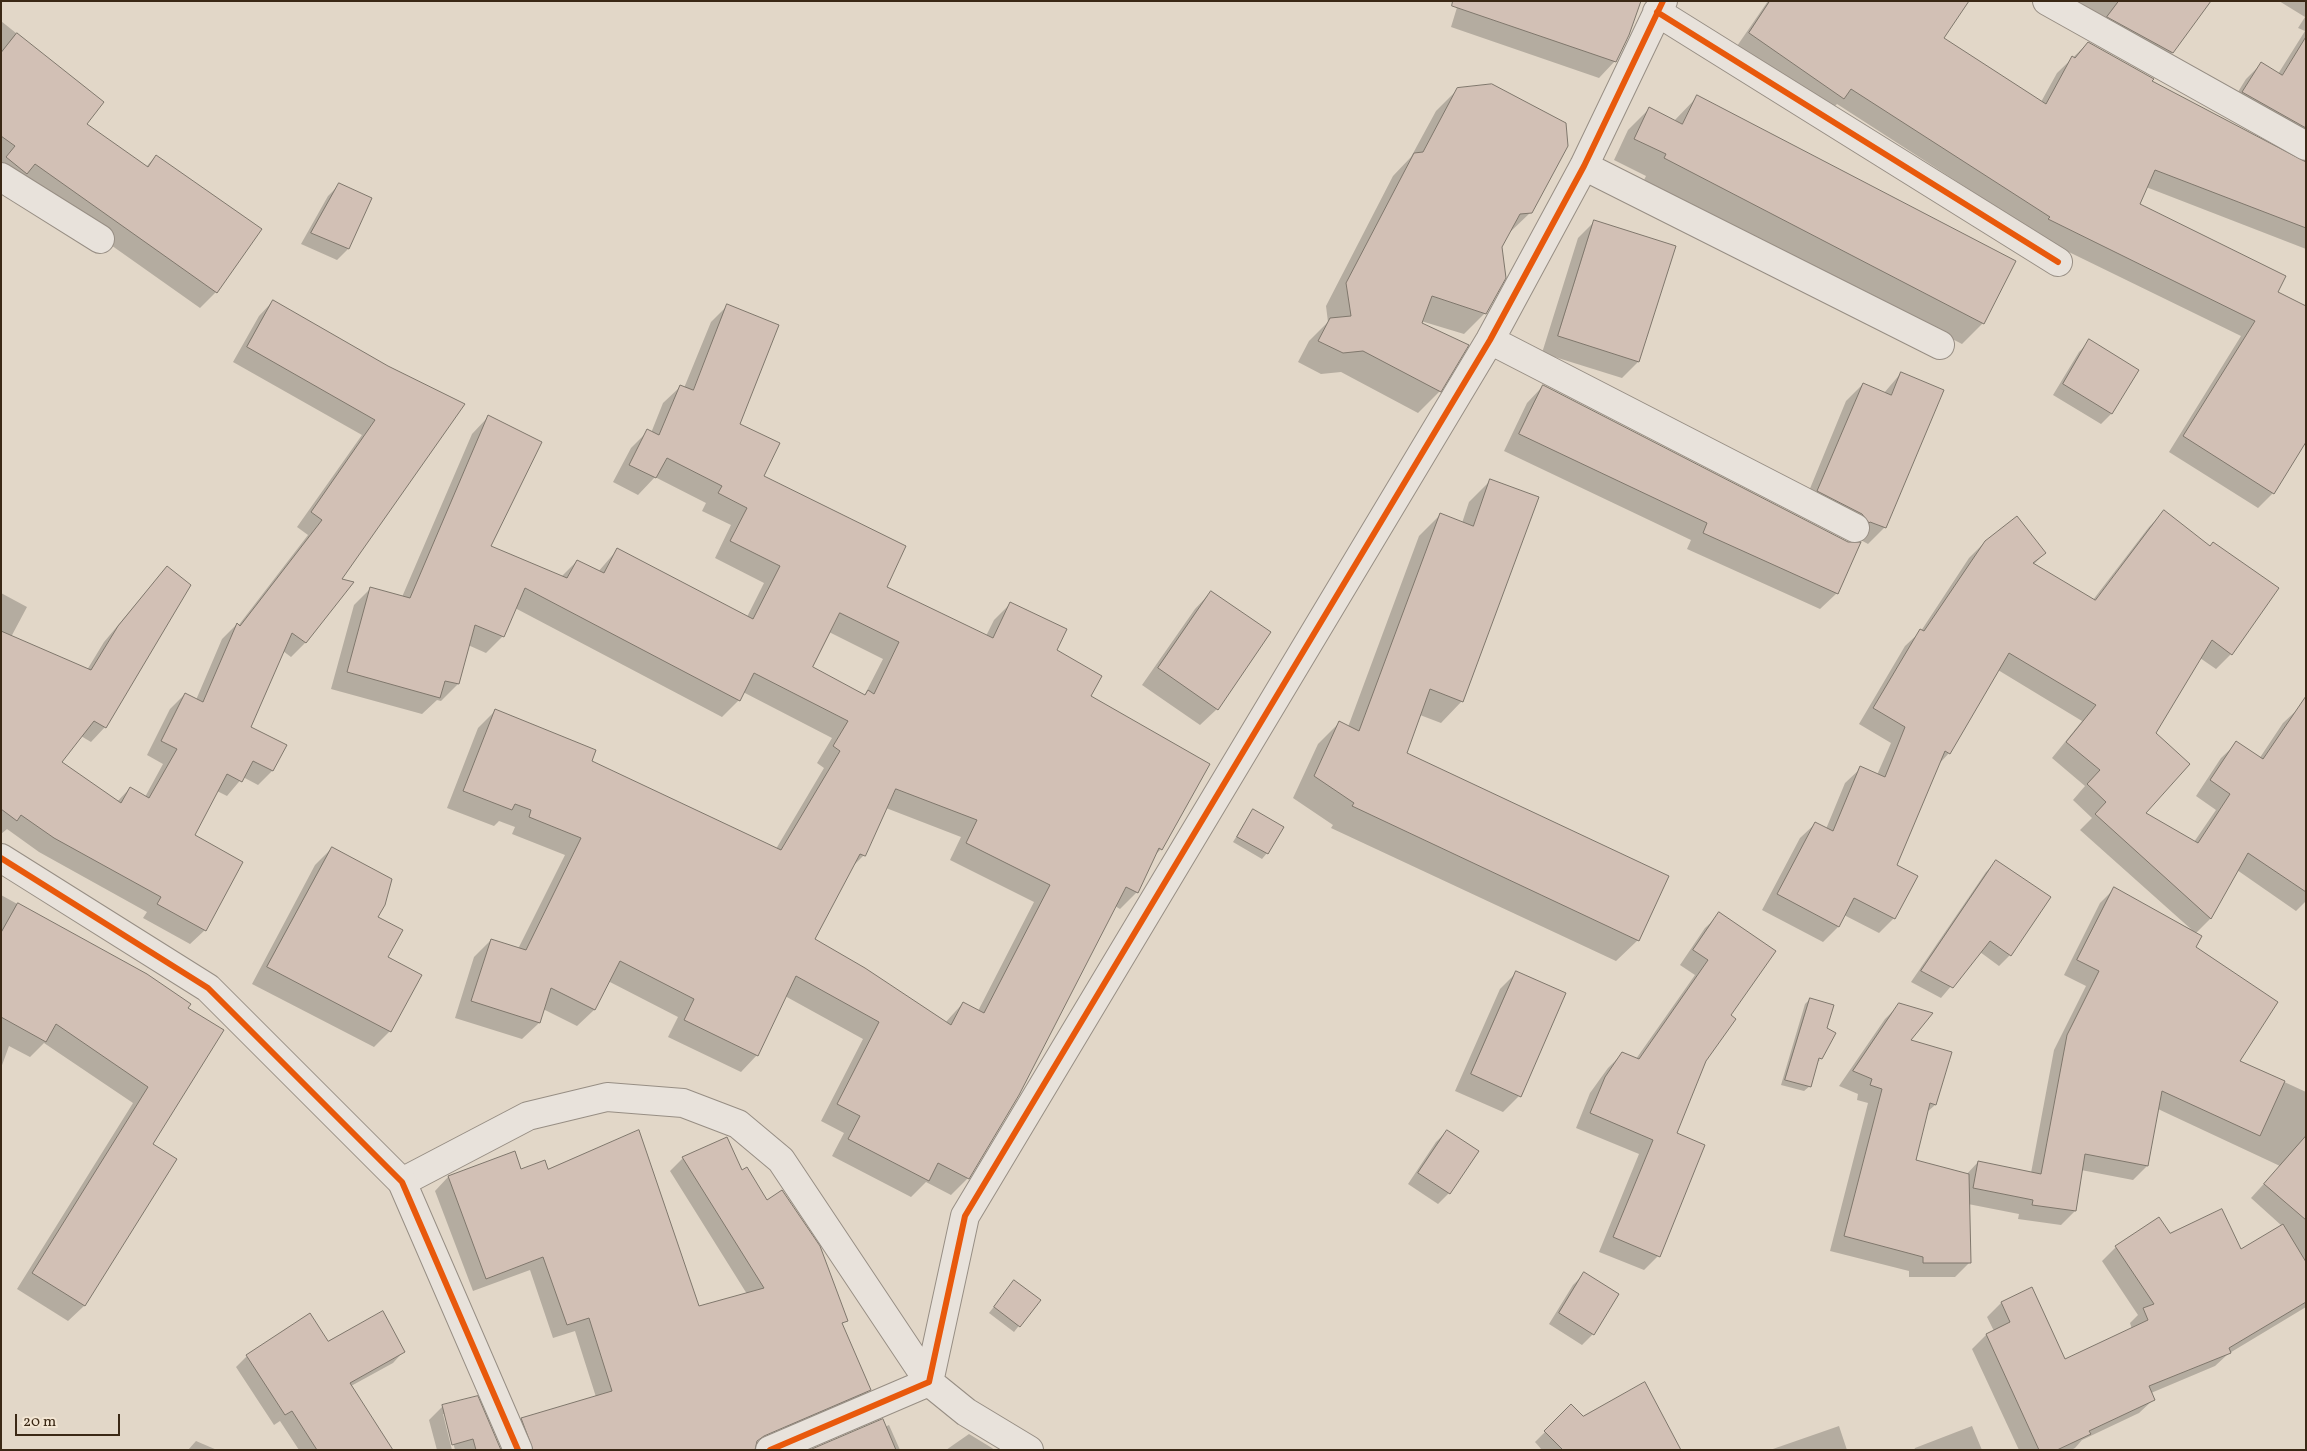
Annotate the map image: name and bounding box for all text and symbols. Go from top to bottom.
scale bar [18,1404,122,1436]
text: 20 m [23,1412,56,1433]

